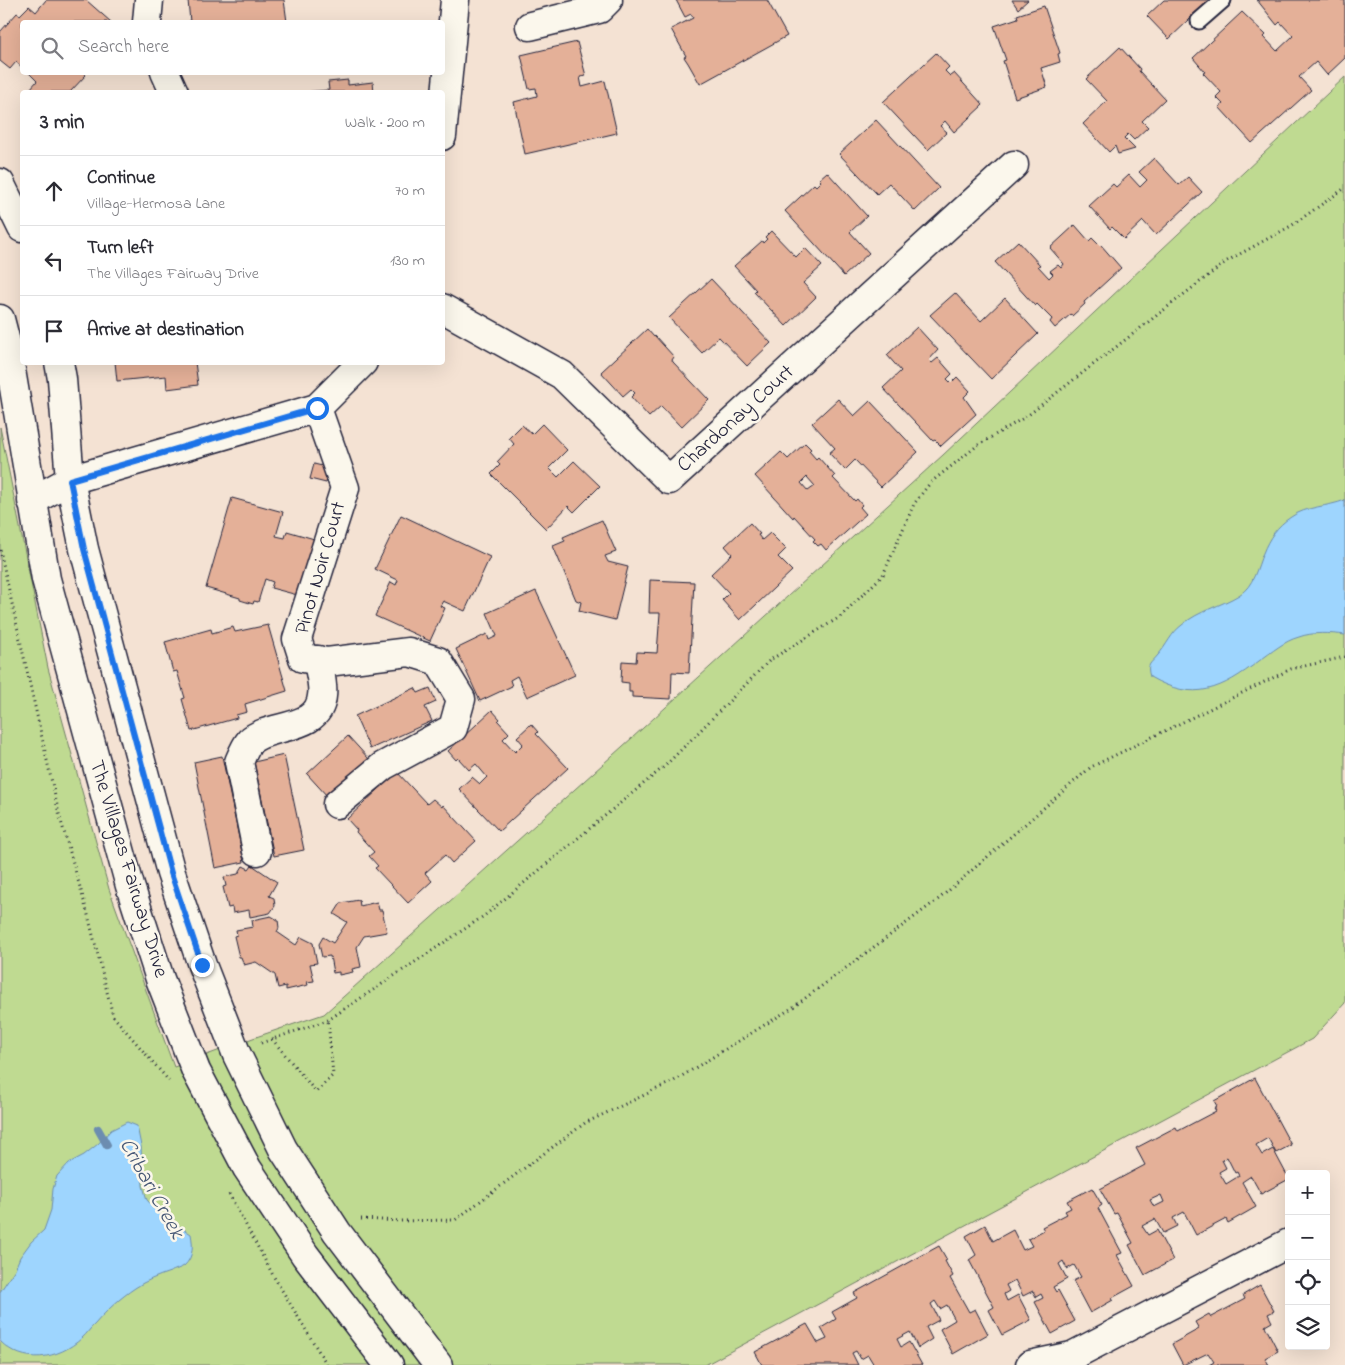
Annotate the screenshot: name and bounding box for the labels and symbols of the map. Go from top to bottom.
street label: Chardonay Court [671,358,803,481]
route start [306,397,329,420]
street label: Pinot Noir Court [288,498,354,638]
street label: The Villages Fairway Drive [79,757,176,982]
route end [191,954,214,977]
water label: Cribari Creek [110,1133,193,1246]

